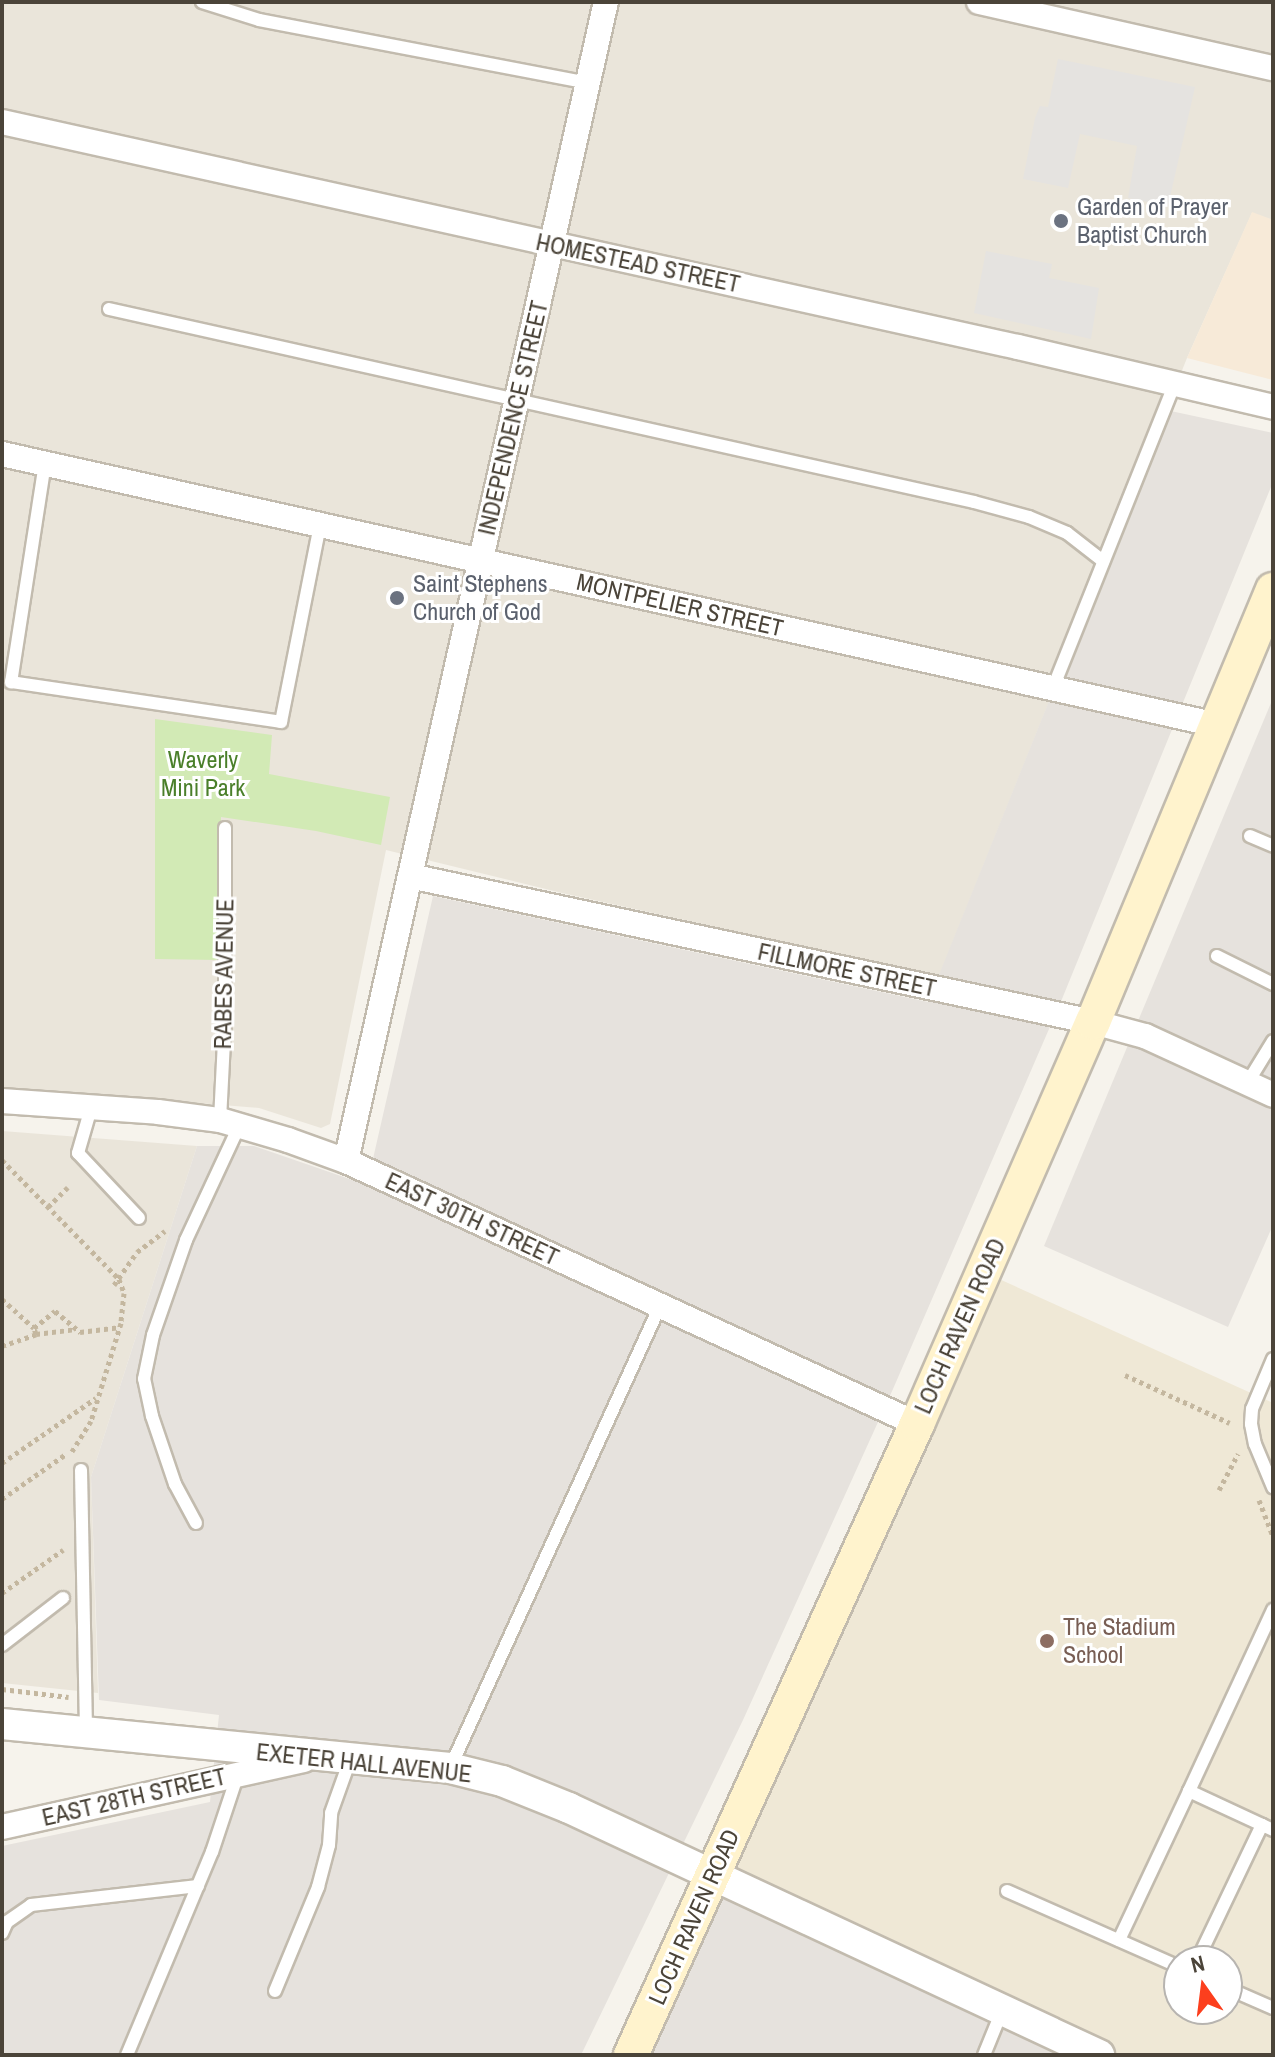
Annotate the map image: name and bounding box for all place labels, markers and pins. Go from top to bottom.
place label: Garden of Prayer Baptist Church [1077,193,1228,249]
marker: Garden of Prayer Baptist Church [1052,212,1070,230]
place label: Saint Stephens Church of God [413,570,548,626]
marker: Saint Stephens Church of God [388,589,406,607]
place label: The Stadium School [1063,1613,1176,1669]
marker: The Stadium School [1038,1632,1056,1650]

